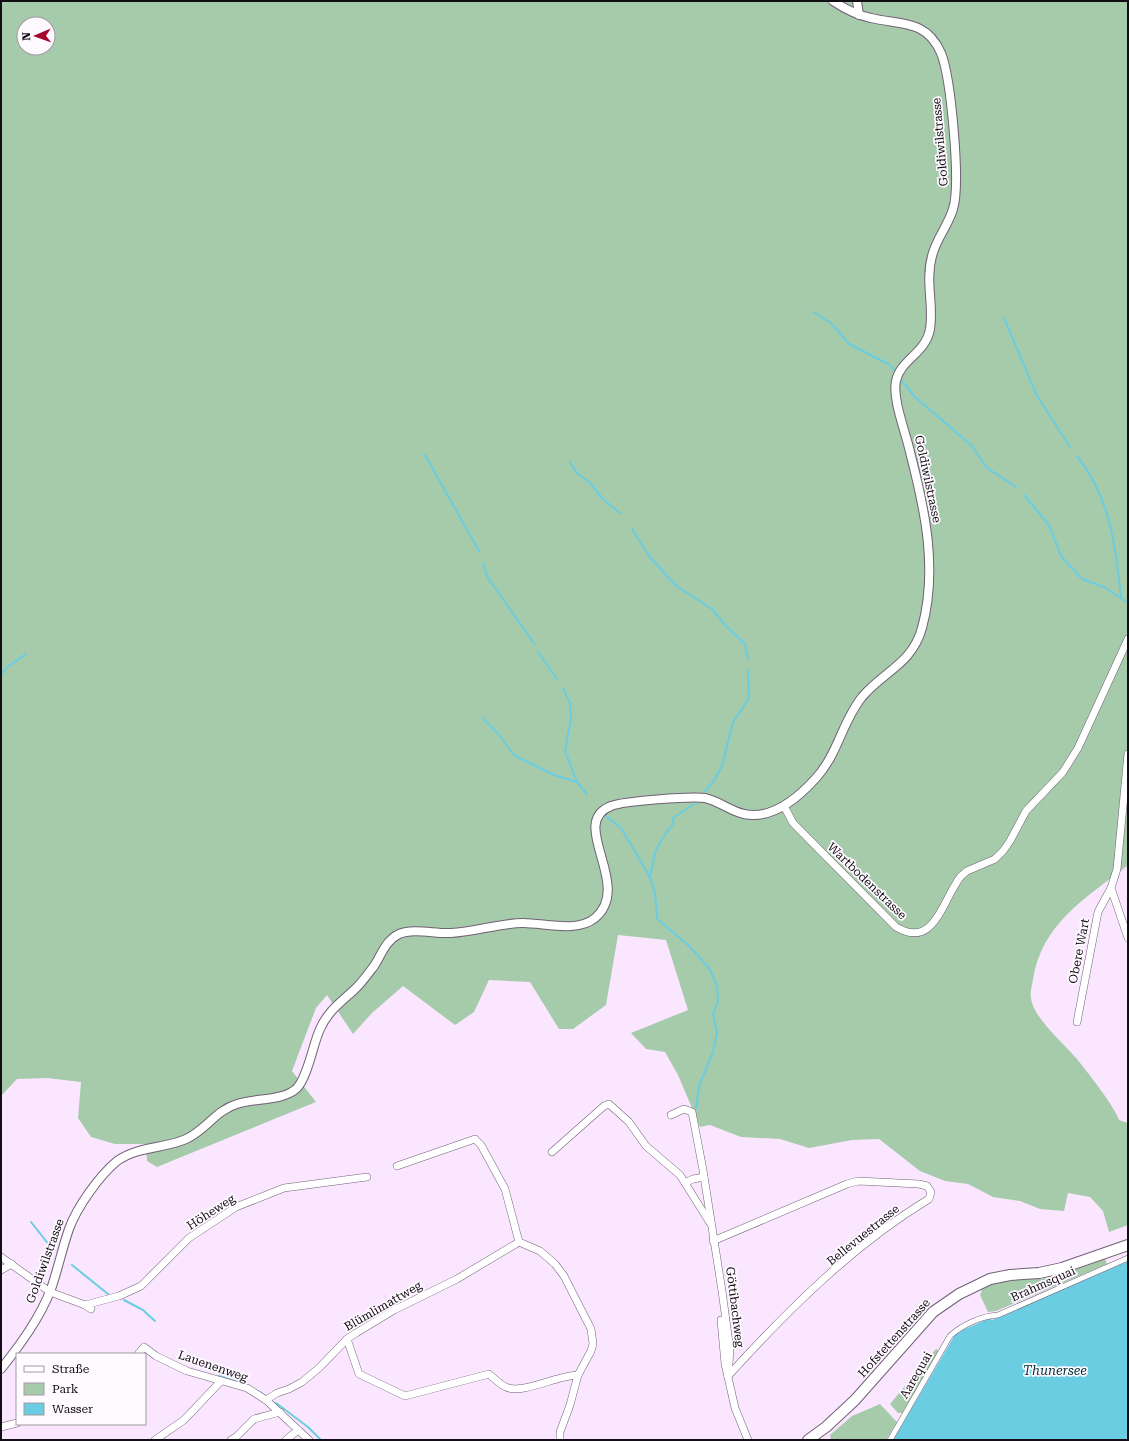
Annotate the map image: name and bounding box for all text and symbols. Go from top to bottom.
north arrow [16,16,56,56]
text: N [20,31,33,41]
street label: Goldiwilstrasse [929,97,951,187]
street label: Goldiwilstrasse [912,434,944,524]
street label: Wartbodenstrasse [825,840,910,923]
street label: Obere Wart [1066,917,1092,985]
street label: Höheweg [184,1191,238,1233]
street label: Bellevuestrasse [824,1201,902,1268]
street label: Goldiwilstrasse [23,1216,67,1305]
street label: Brahmsquai [1009,1263,1078,1304]
street label: Göttibachweg [723,1266,747,1348]
street label: Blümlimattweg [342,1278,424,1334]
street label: Hofstettenstrasse [855,1295,933,1380]
street label: Lauenenweg [176,1347,250,1385]
street label: Aarequai [897,1349,935,1401]
legend [16,1353,146,1425]
text: Straße [52,1362,90,1376]
water label: Thunersee [1023,1363,1087,1378]
text: Park [52,1382,79,1396]
text: Wasser [52,1402,93,1416]

